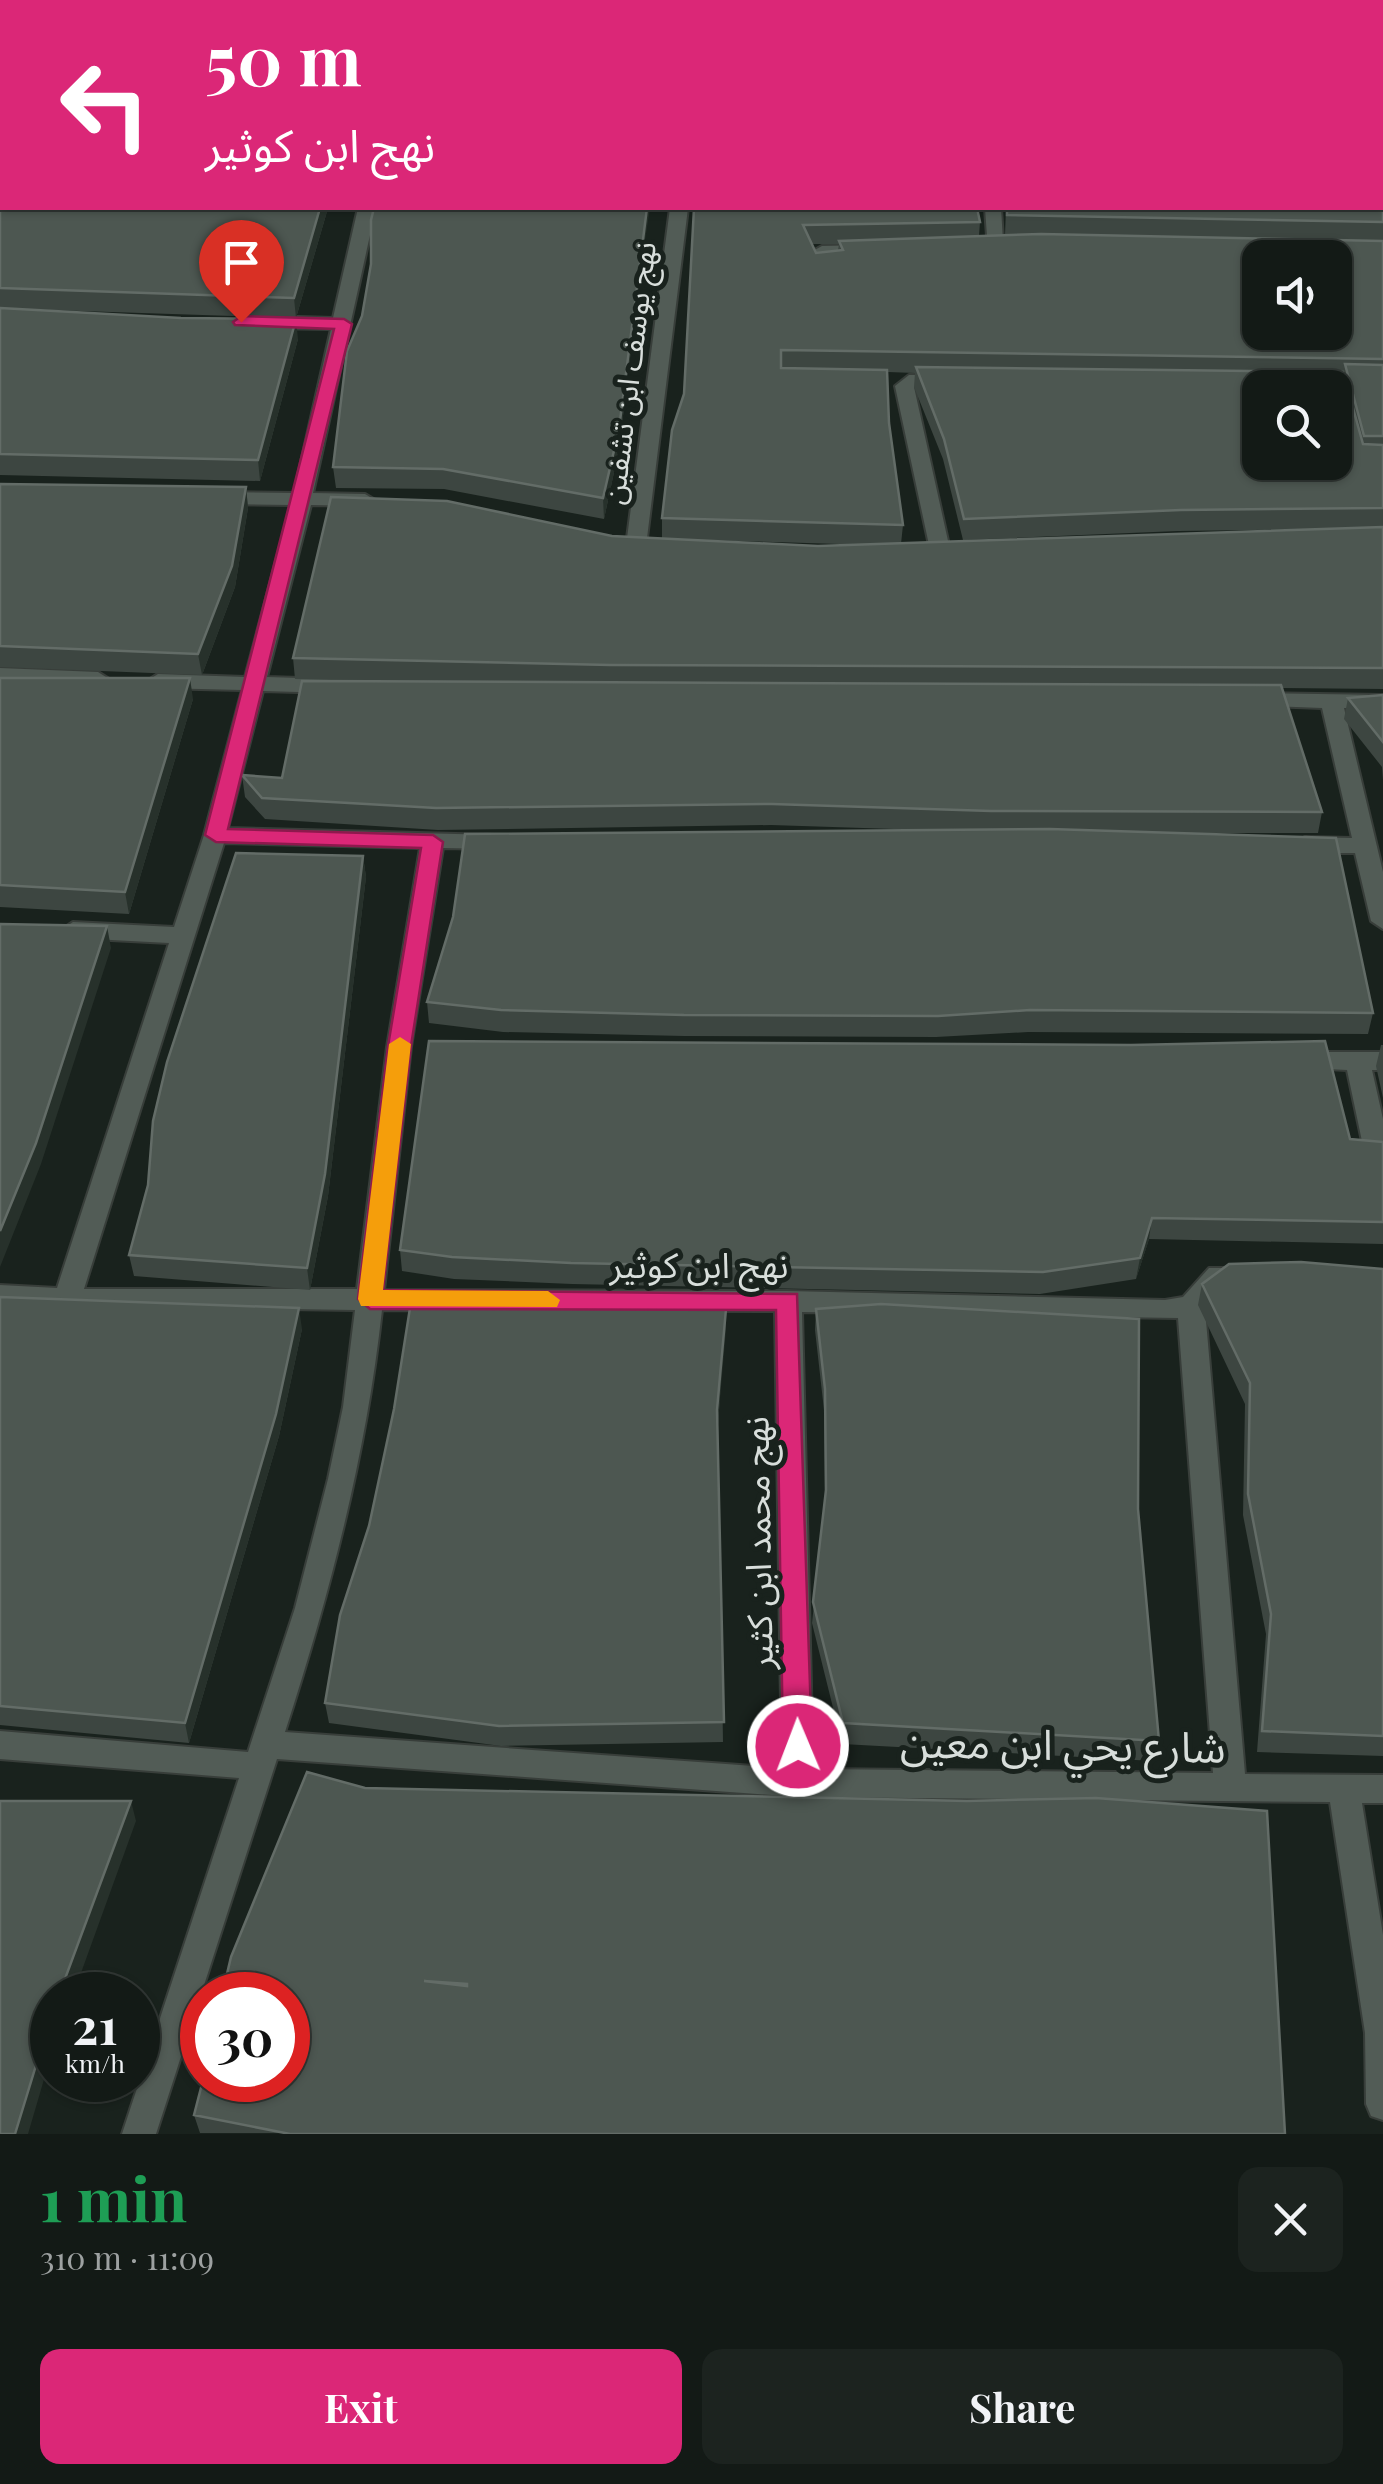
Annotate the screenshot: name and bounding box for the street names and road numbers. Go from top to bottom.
street label: نهج يوسف ابن تشفين [592,239,668,507]
street label: نهج ابن كوثير [609,1240,788,1292]
street label: نهج محمد ابن كثير [730,1416,787,1671]
street label: شارع يحي ابن معين [900,1712,1226,1781]

